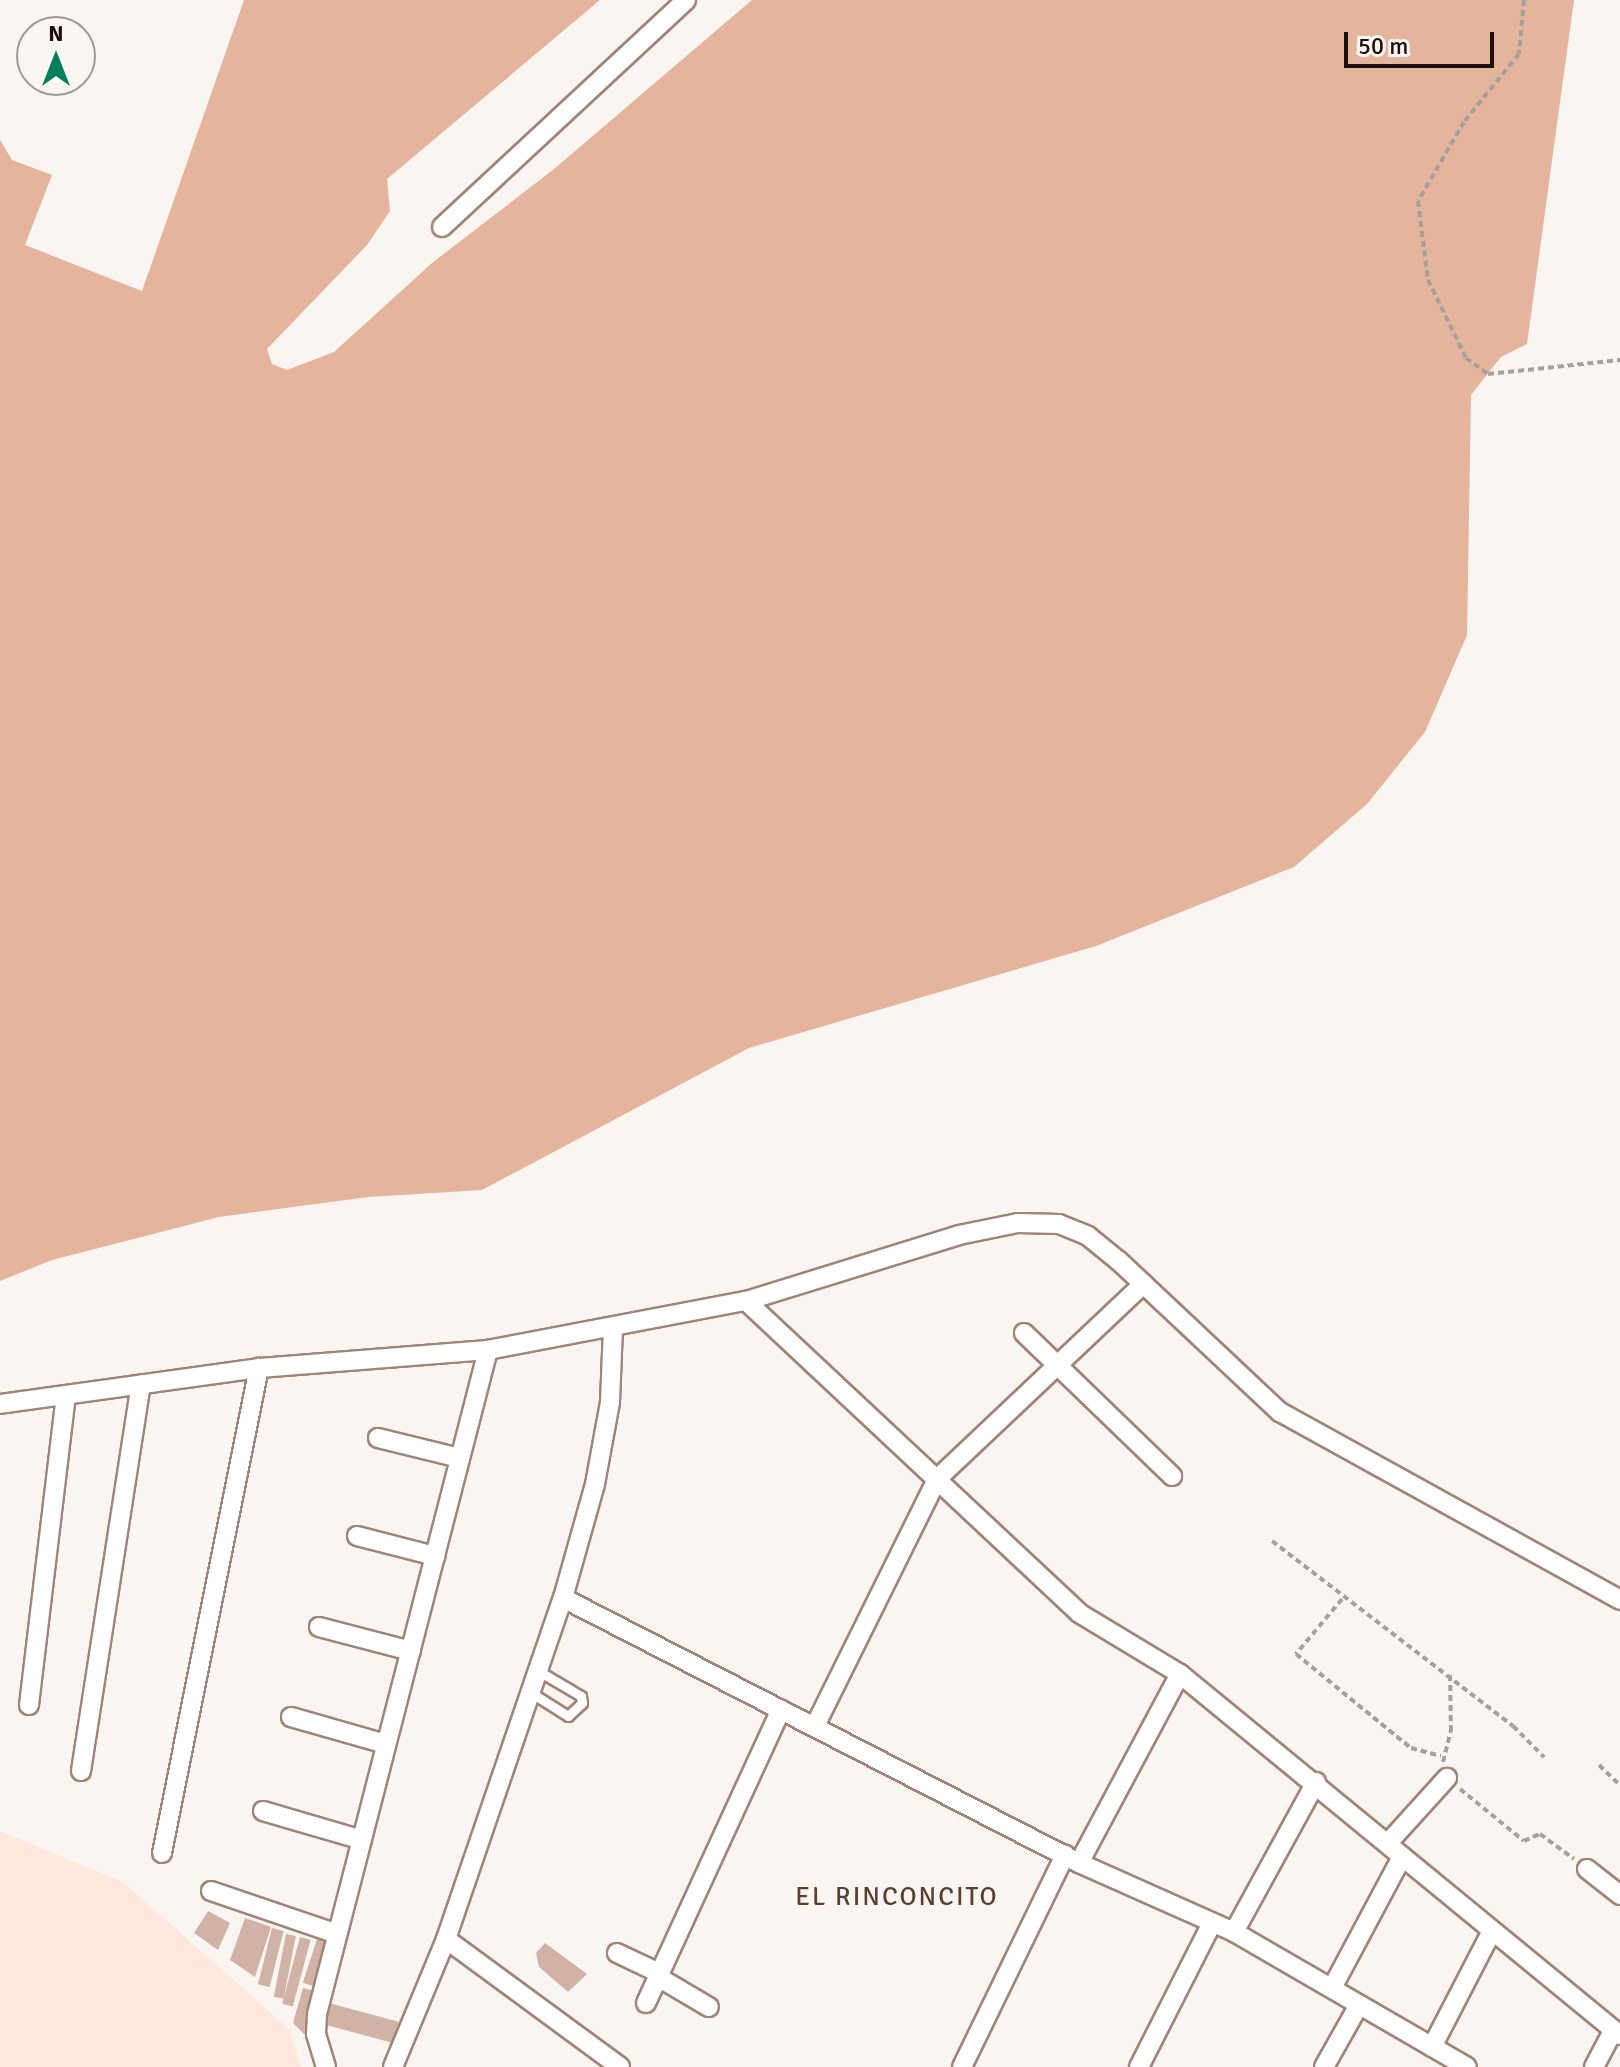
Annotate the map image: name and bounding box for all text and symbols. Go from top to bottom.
north arrow [16,16,96,96]
scale bar [1348,16,1498,66]
text: N [48,20,64,47]
text: 50 m [1358,31,1408,61]
district label: EL RINCONCITO [795,1882,999,1914]

